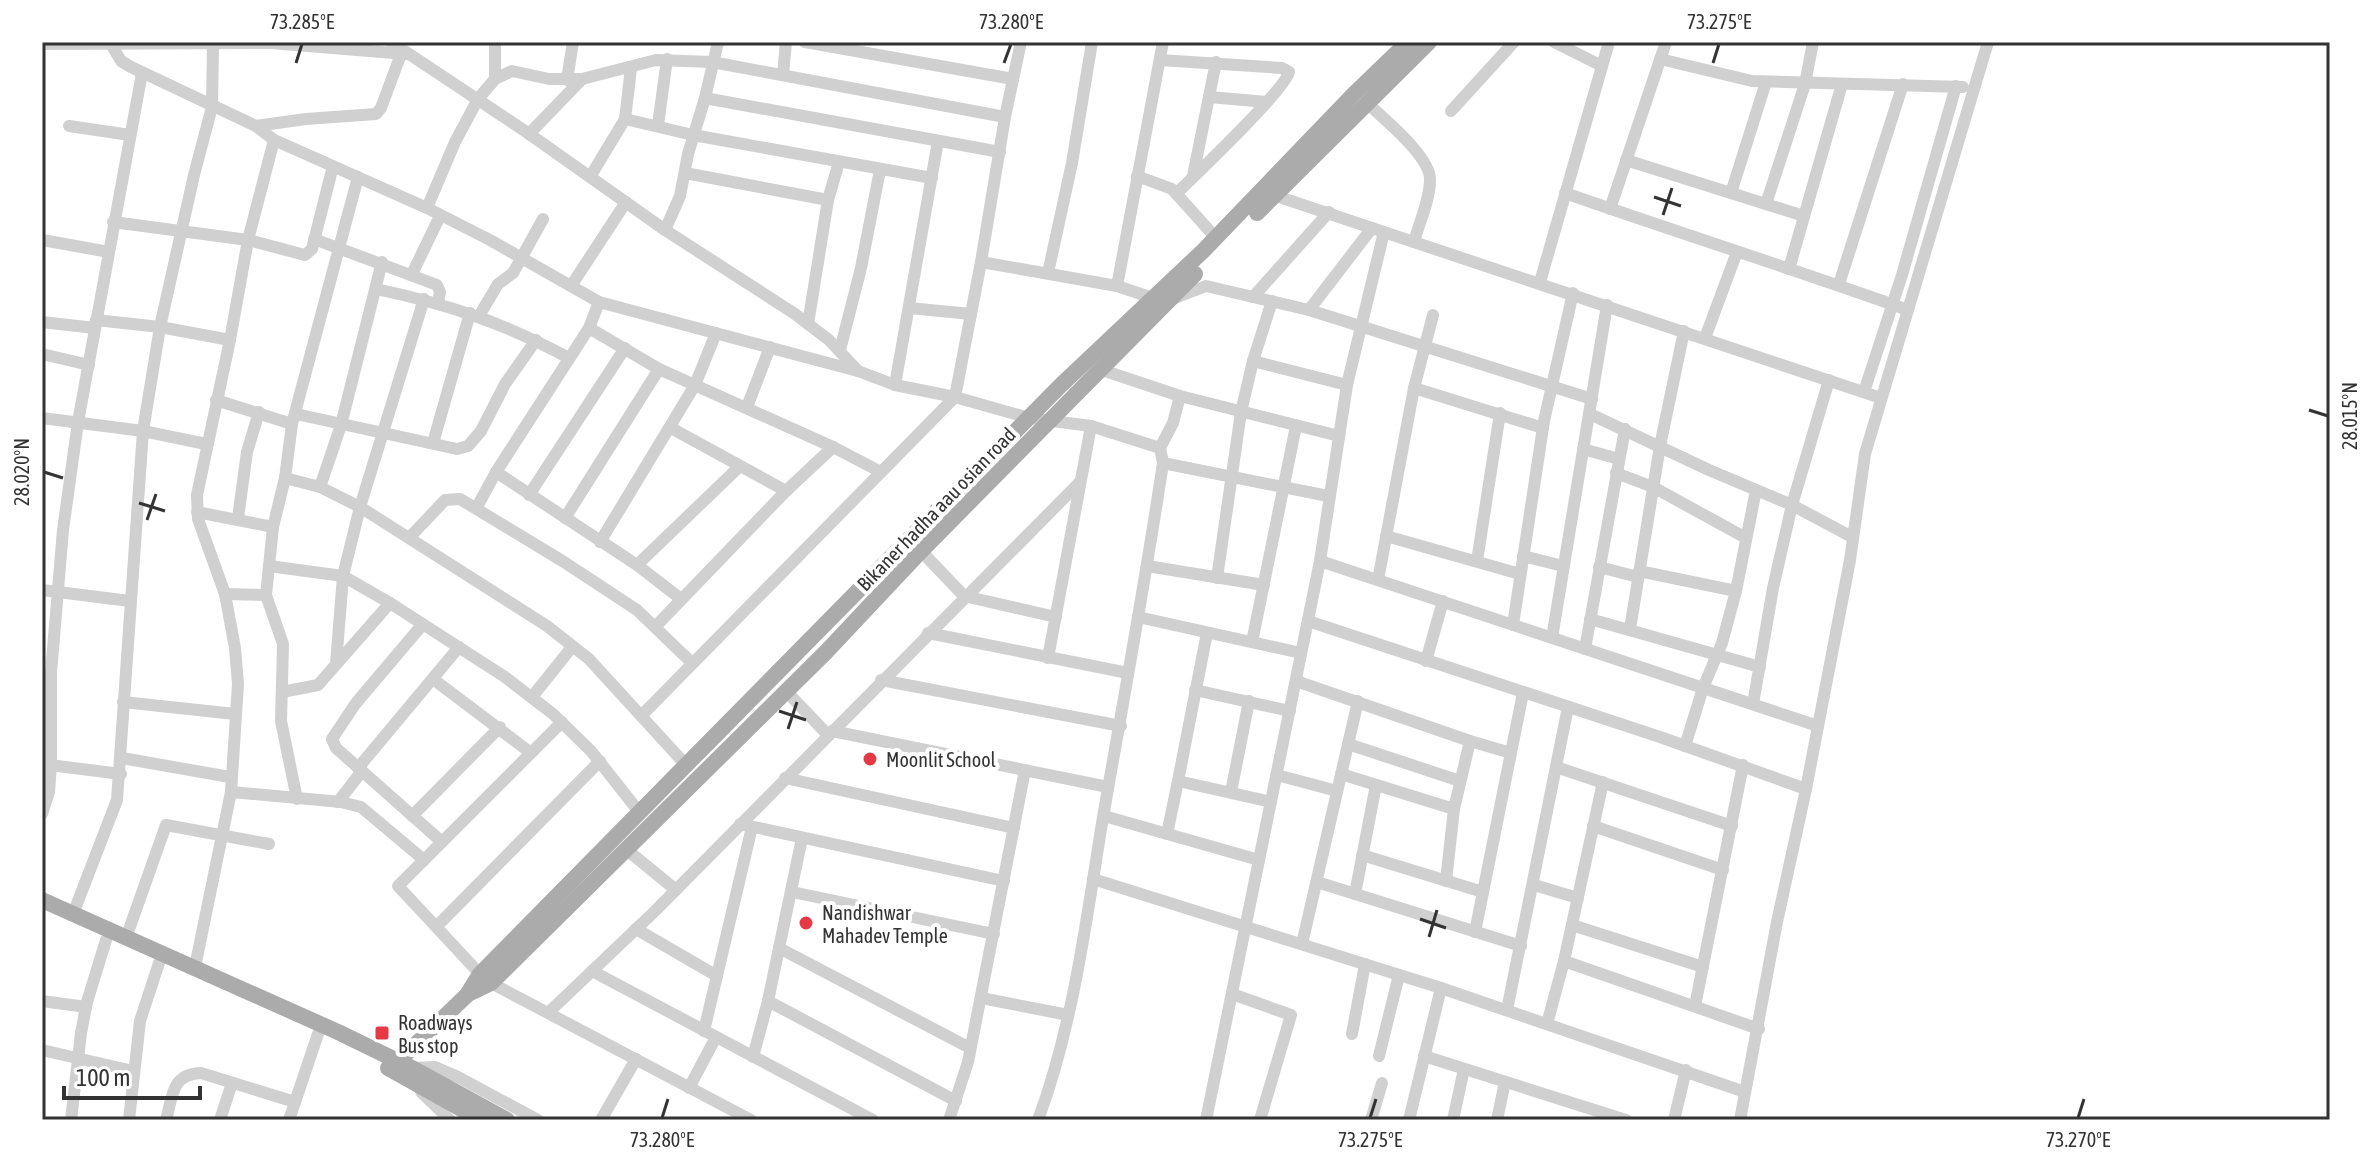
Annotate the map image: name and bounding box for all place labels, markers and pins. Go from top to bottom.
place label: Moonlit School [886,748,997,771]
marker: Moonlit School [861,750,879,768]
place label: Nandishwar Mahadev Temple [822,901,948,947]
marker: Nandishwar Mahadev Temple [797,914,815,932]
place label: Roadways Bus stop [398,1011,473,1057]
marker: Roadways Bus stop [373,1024,391,1042]

